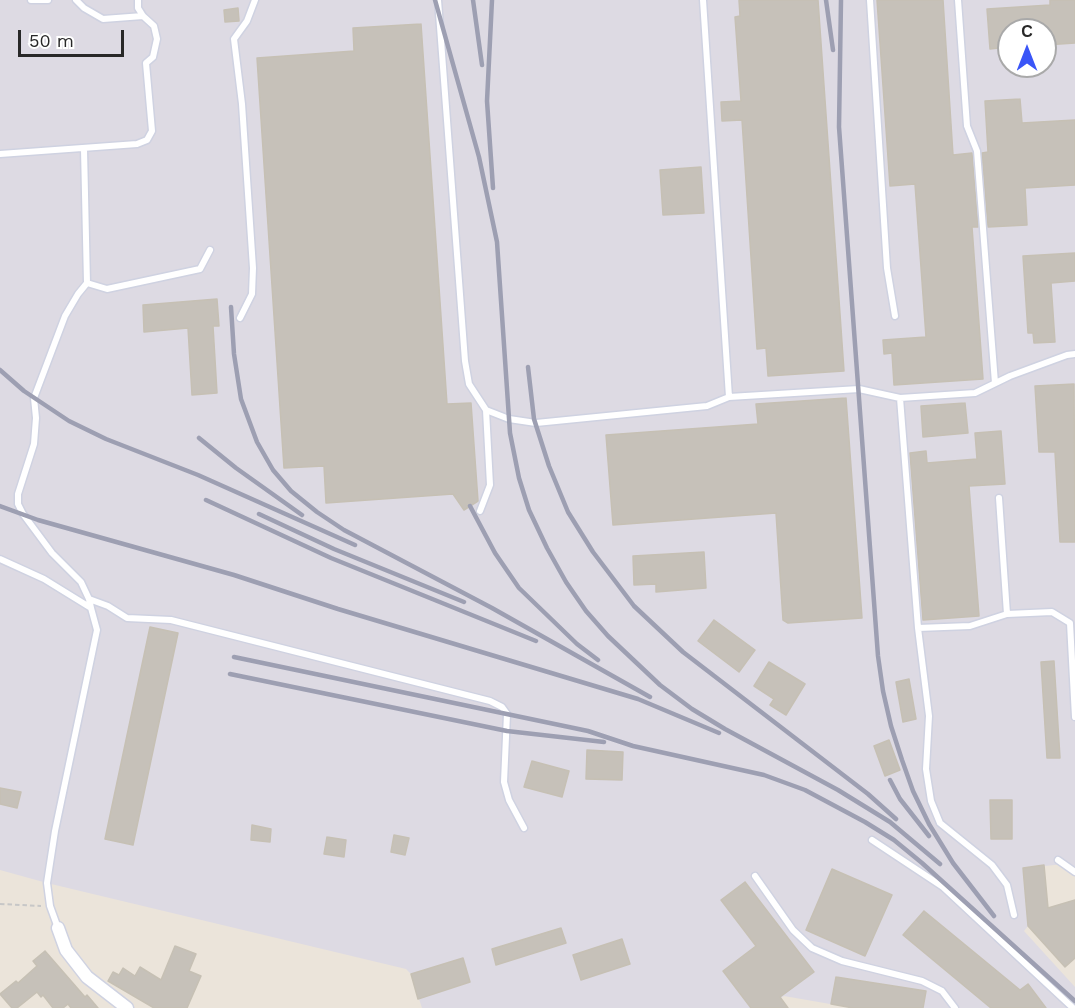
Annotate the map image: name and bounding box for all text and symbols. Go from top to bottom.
scale bar [21,18,128,56]
north arrow [997,18,1057,78]
text: С [1021,22,1033,41]
text: 50 m [29,30,74,51]

